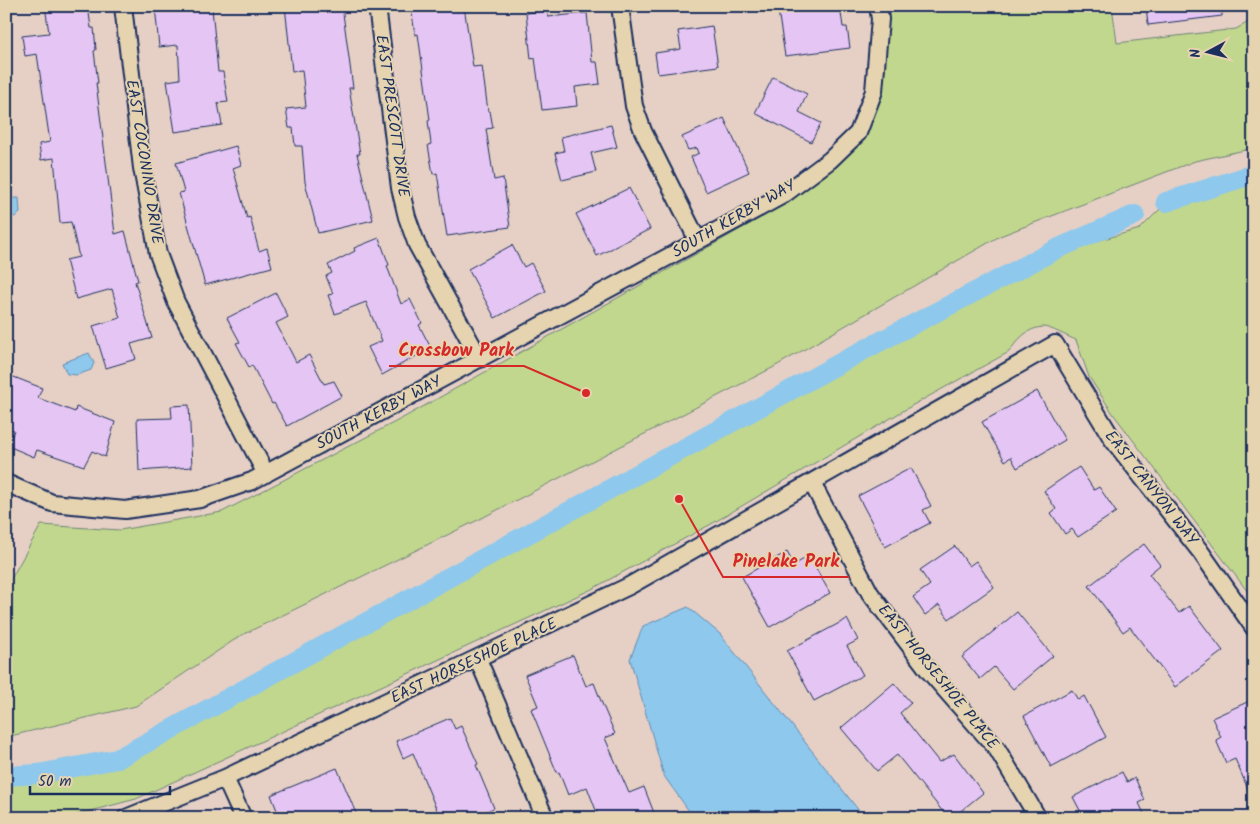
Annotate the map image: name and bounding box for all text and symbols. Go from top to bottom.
north arrow [1182,28,1232,78]
street label: EAST PRESCOTT DRIVE [368,33,416,200]
text: N [1185,48,1208,59]
street label: EAST COCONINO DRIVE [119,78,169,247]
street label: SOUTH KERBY WAY [668,173,801,265]
callout: Crossbow Park [389,333,524,366]
text: Crossbow Park [398,337,515,366]
street label: SOUTH KERBY WAY [312,369,447,457]
street label: EAST CANYON WAY [1098,425,1205,552]
callout: Pinelake Park [723,544,849,577]
text: Pinelake Park [733,548,840,577]
street label: EAST HORSESHOE PLACE [871,599,1005,756]
street label: EAST HORSESHOE PLACE [387,611,562,711]
scale bar [30,764,170,796]
text: 50 m [38,770,72,794]

